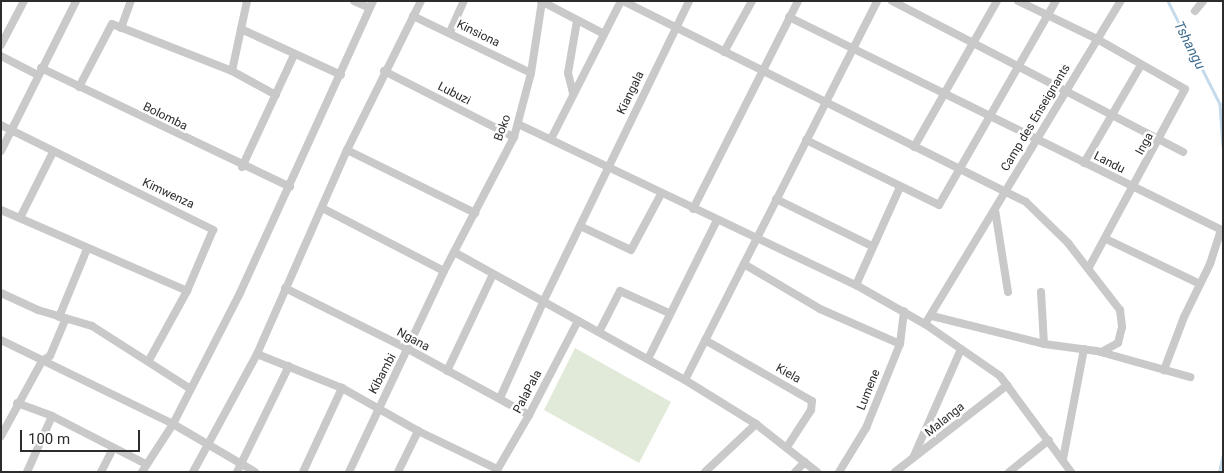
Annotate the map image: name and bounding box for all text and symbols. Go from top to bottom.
street label: Kinsiona [454,17,502,51]
water label: Tshangu [1171,18,1209,72]
street label: Camp des Enseignants [998,62,1074,174]
street label: Kiangala [614,69,648,117]
street label: Lubuzi [435,80,473,108]
street label: Bolomba [140,100,190,134]
street label: Boko [492,113,514,143]
street label: Inga [1133,130,1157,158]
street label: Landu [1091,149,1127,177]
street label: Kimwenza [140,176,196,212]
street label: Ngana [394,325,432,355]
street label: Kibambi [366,351,400,397]
street label: Kiela [773,361,803,387]
street label: PalaPala [511,368,545,416]
street label: Lumene [854,368,884,412]
street label: Malanga [922,400,968,440]
scale bar [22,420,142,452]
text: 100 m [28,430,70,448]

